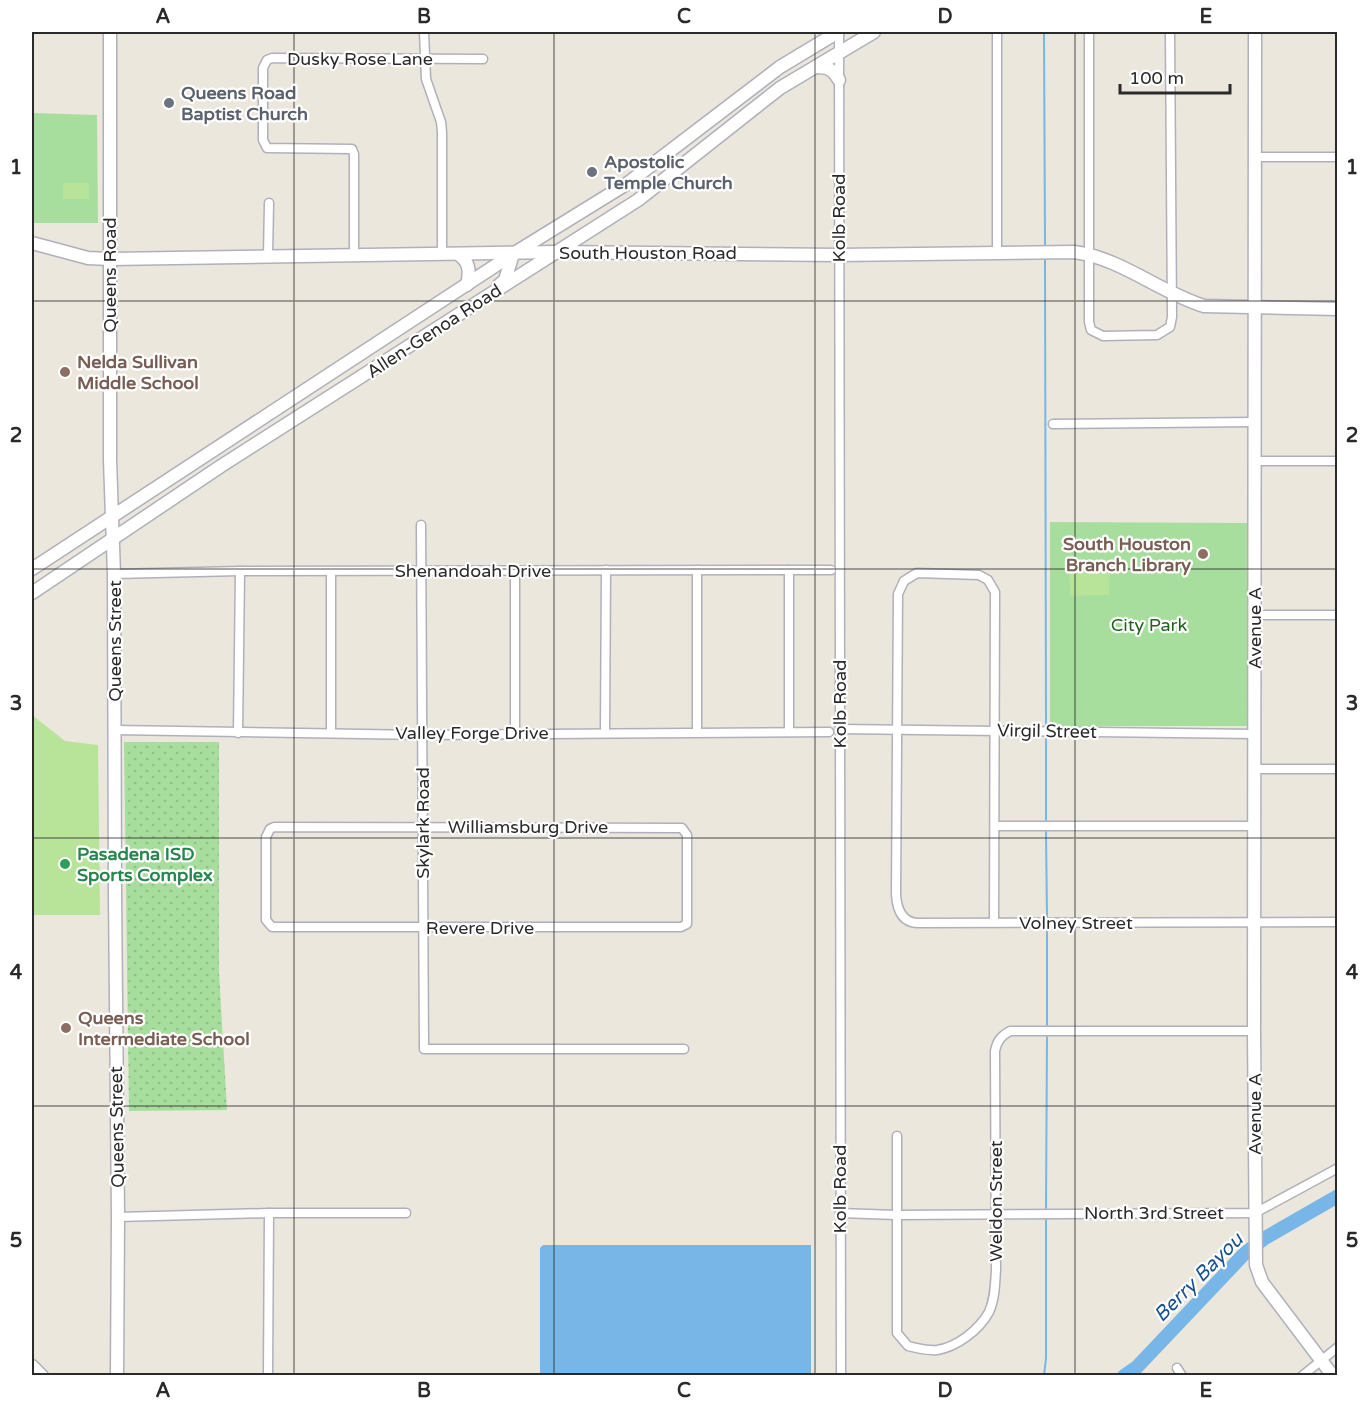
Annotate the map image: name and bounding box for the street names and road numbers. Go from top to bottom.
street label: Dusky Rose Lane [287,48,433,70]
street label: Kolb Road [828,174,850,262]
street label: Queens Road [99,217,121,333]
street label: South Houston Road [559,242,737,264]
street label: Allen-Genoa Road [362,279,506,383]
street label: Shenandoah Drive [395,560,551,582]
street label: Queens Street [104,580,126,702]
street label: Avenue A [1244,587,1266,669]
street label: Kolb Road [829,660,851,748]
street label: Virgil Street [997,719,1097,743]
street label: Valley Forge Drive [395,722,549,744]
street label: Skylark Road [412,767,434,879]
street label: Williamsburg Drive [448,816,608,838]
street label: Volney Street [1019,912,1133,934]
street label: Revere Drive [426,917,534,939]
street label: Queens Street [105,1066,129,1188]
street label: Avenue A [1244,1073,1266,1155]
street label: Weldon Street [985,1140,1007,1262]
street label: Kolb Road [829,1145,851,1233]
street label: North 3rd Street [1084,1202,1224,1224]

